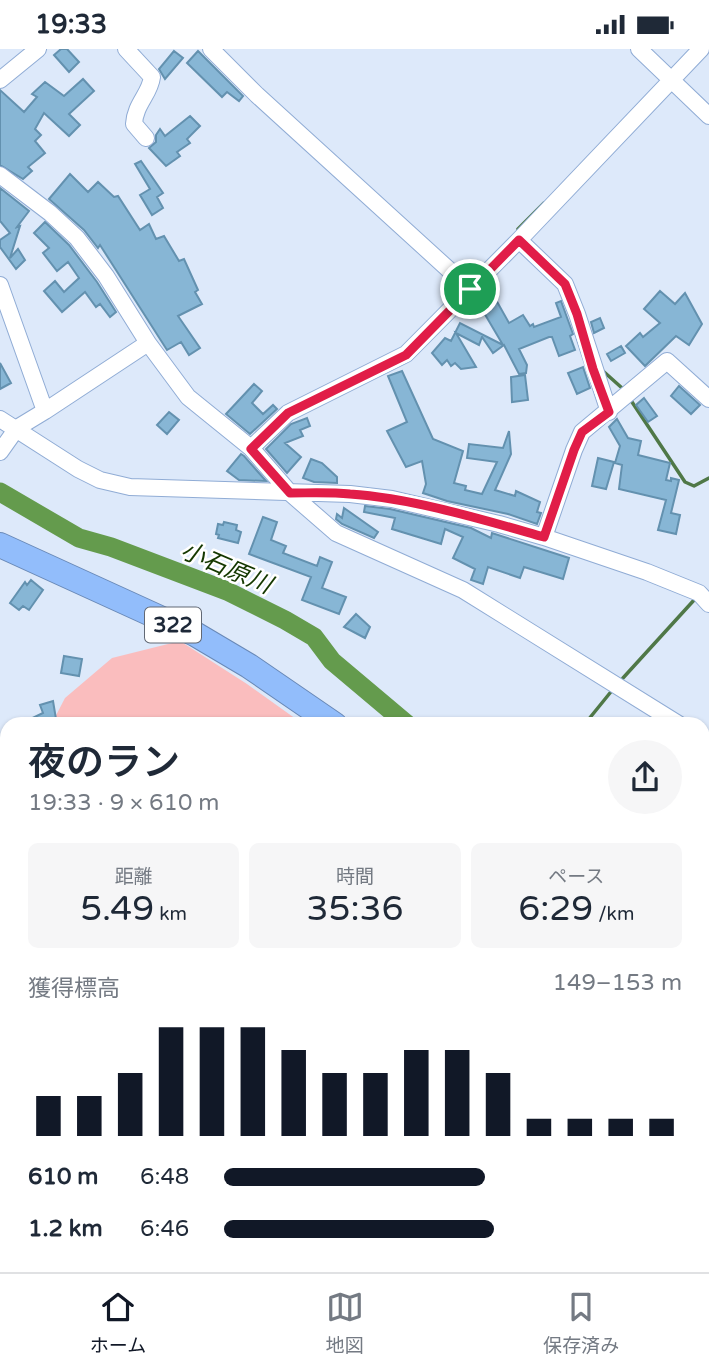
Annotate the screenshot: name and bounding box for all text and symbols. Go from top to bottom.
text: 19:33 [35,9,107,40]
pin [440,259,500,319]
icon: arrive [451,270,489,308]
water label: 小石原川 [176,536,279,601]
road number: 322 [145,607,201,643]
text: 夜のラン [28,740,180,786]
button: share [608,740,682,814]
text: 19:33 · 9 × 610 m [28,789,219,817]
text: 距離 [115,866,153,888]
text: 時間 [336,866,374,888]
text: ペース [548,866,604,888]
text: 5.49 [80,888,154,930]
text: 35:36 [306,888,404,930]
text: 6:29 [518,888,593,930]
text: km [154,903,187,925]
text: /km [593,903,634,925]
text: 149–153 m [553,969,682,997]
text: 獲得標高 [28,975,120,1003]
text: 610 m [28,1163,98,1191]
text: 6:48 [140,1163,189,1191]
text: 1.2 km [28,1215,103,1243]
text: 6:46 [140,1215,189,1243]
tab: ホーム [90,1288,146,1357]
tab: 地図 [326,1288,364,1357]
tab: 保存済み [543,1288,619,1357]

